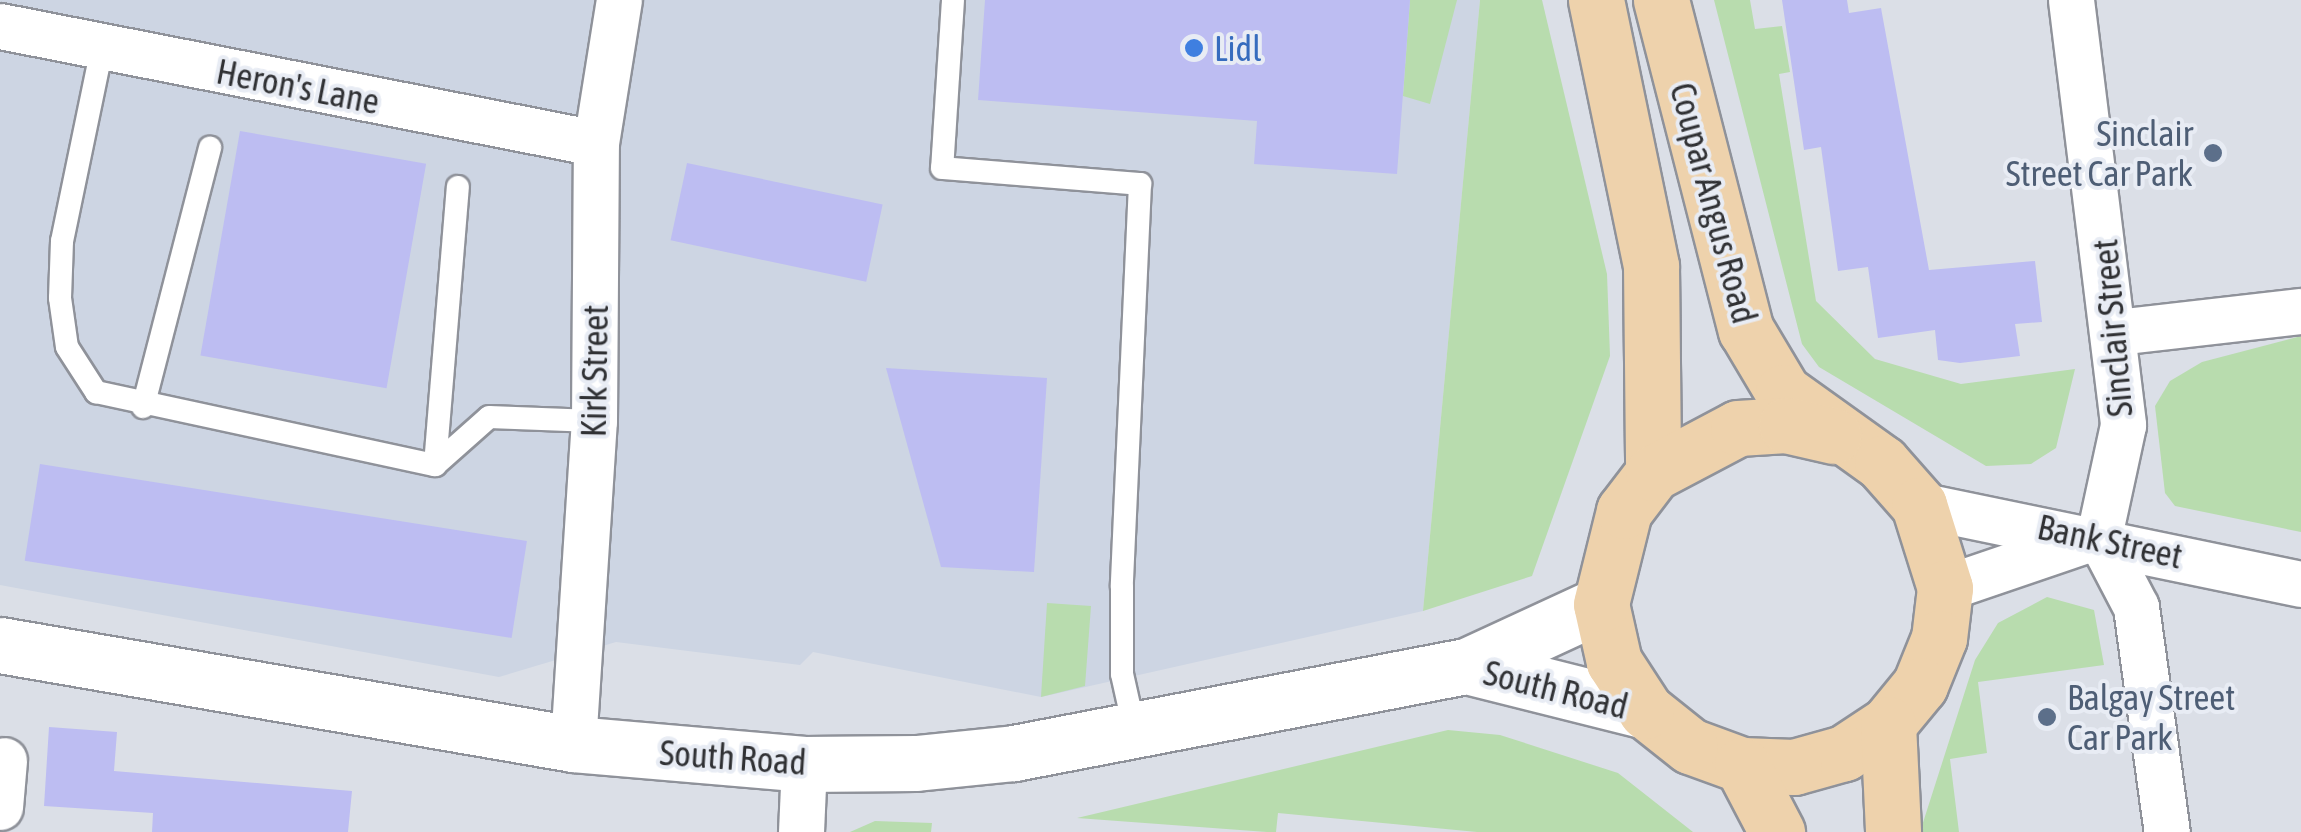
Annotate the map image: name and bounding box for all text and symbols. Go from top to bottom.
place label: Lidl [1214,27,1261,69]
marker: Lidl [1183,37,1205,59]
street label: Heron's Lane [213,50,383,122]
street label: Coupar Angus Road [1662,78,1766,328]
place label: Sinclair Street Car Park [2006,112,2193,194]
marker: Sinclair Street Car Park [2202,142,2224,164]
street label: Sinclair Street [2083,237,2141,419]
street label: Kirk Street [572,304,616,438]
street label: Bank Street [2034,505,2186,577]
street label: South Road [1480,651,1632,727]
place label: Balgay Street Car Park [2067,676,2235,758]
marker: Balgay Street Car Park [2036,706,2058,728]
street label: South Road [658,731,808,783]

